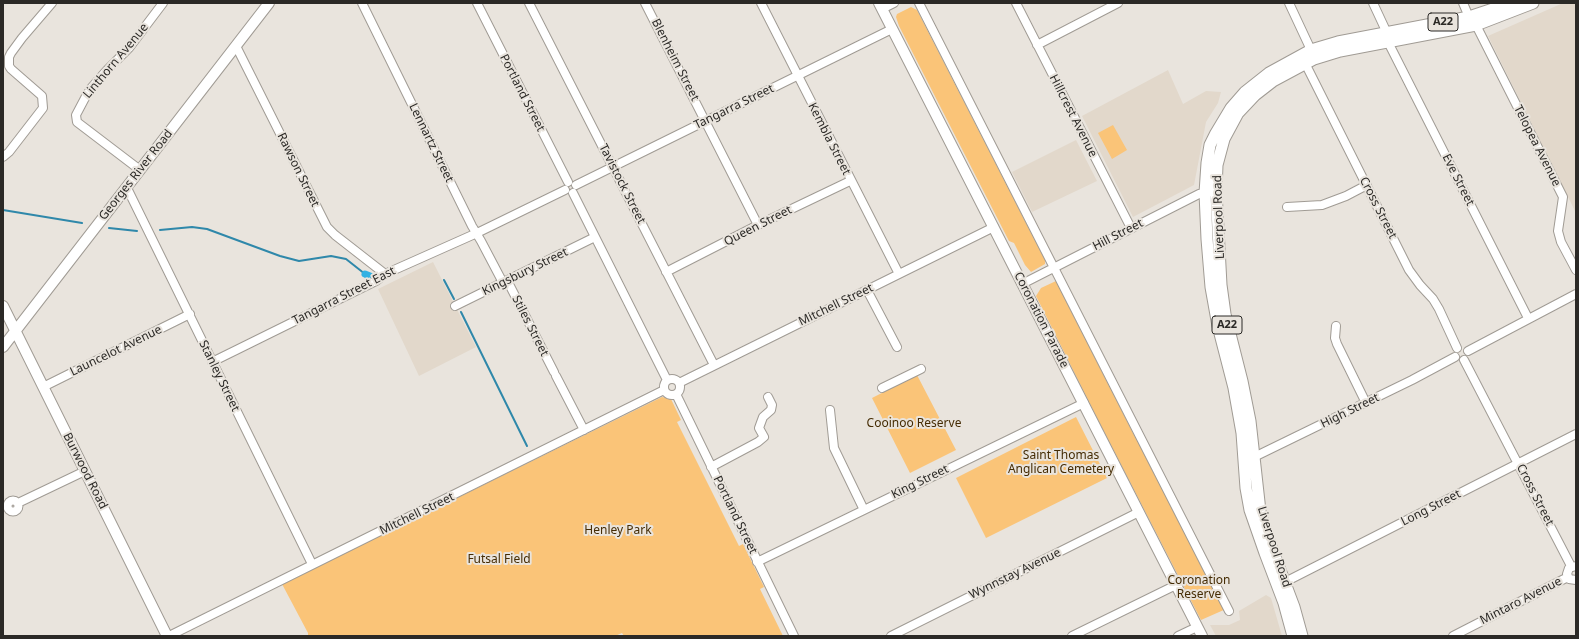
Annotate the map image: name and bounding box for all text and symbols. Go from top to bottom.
road number: A22 [1428,13,1458,31]
street label: Blenheim Street [648,17,702,103]
street label: Linthorn Avenue [80,21,152,101]
street label: Portland Street [496,52,548,134]
street label: Hillcrest Avenue [1046,72,1100,160]
street label: Tangarra Street [692,81,776,133]
street label: Kembla Street [805,100,853,178]
street label: Lennartz Street [406,101,456,185]
street label: Telopea Avenue [1510,103,1564,189]
street label: Georges River Road [96,127,176,223]
street label: Rawson Street [274,131,322,209]
street label: Tavistock Street [596,142,648,226]
street label: Eve Street [1439,152,1477,208]
street label: Liverpool Road [1210,175,1228,259]
street label: Cross Street [1356,175,1400,241]
street label: Queen Street [722,203,794,249]
street label: Hill Street [1090,216,1146,254]
street label: Kingsbury Street [480,245,570,299]
street label: Tangarra Street East [290,264,398,328]
street label: Coronation Parade [1011,270,1071,370]
street label: Mitchell Street [796,281,876,329]
street label: Stiles Street [509,293,551,359]
road number: A22 [1212,316,1242,334]
street label: Launcelot Avenue [68,323,164,379]
street label: Stanley Street [196,338,242,414]
street label: High Street [1318,391,1382,431]
park label: Cooinoo Reserve [867,417,961,431]
street label: Burwood Road [60,431,110,511]
park label: Saint Thomas Anglican Cemetery [1008,449,1114,477]
street label: King Street [889,462,951,502]
street label: Cross Street [1513,462,1557,528]
street label: Portland Street [710,474,760,556]
street label: Long Street [1399,487,1463,529]
street label: Mitchell Street [377,490,457,538]
street label: Liverpool Road [1254,505,1294,589]
park label: Henley Park [584,524,652,538]
street label: Wynnstay Avenue [967,546,1063,602]
park label: Futsal Field [467,553,531,567]
park label: Coronation Reserve [1167,574,1231,602]
street label: Mintaro Avenue [1478,574,1564,628]

